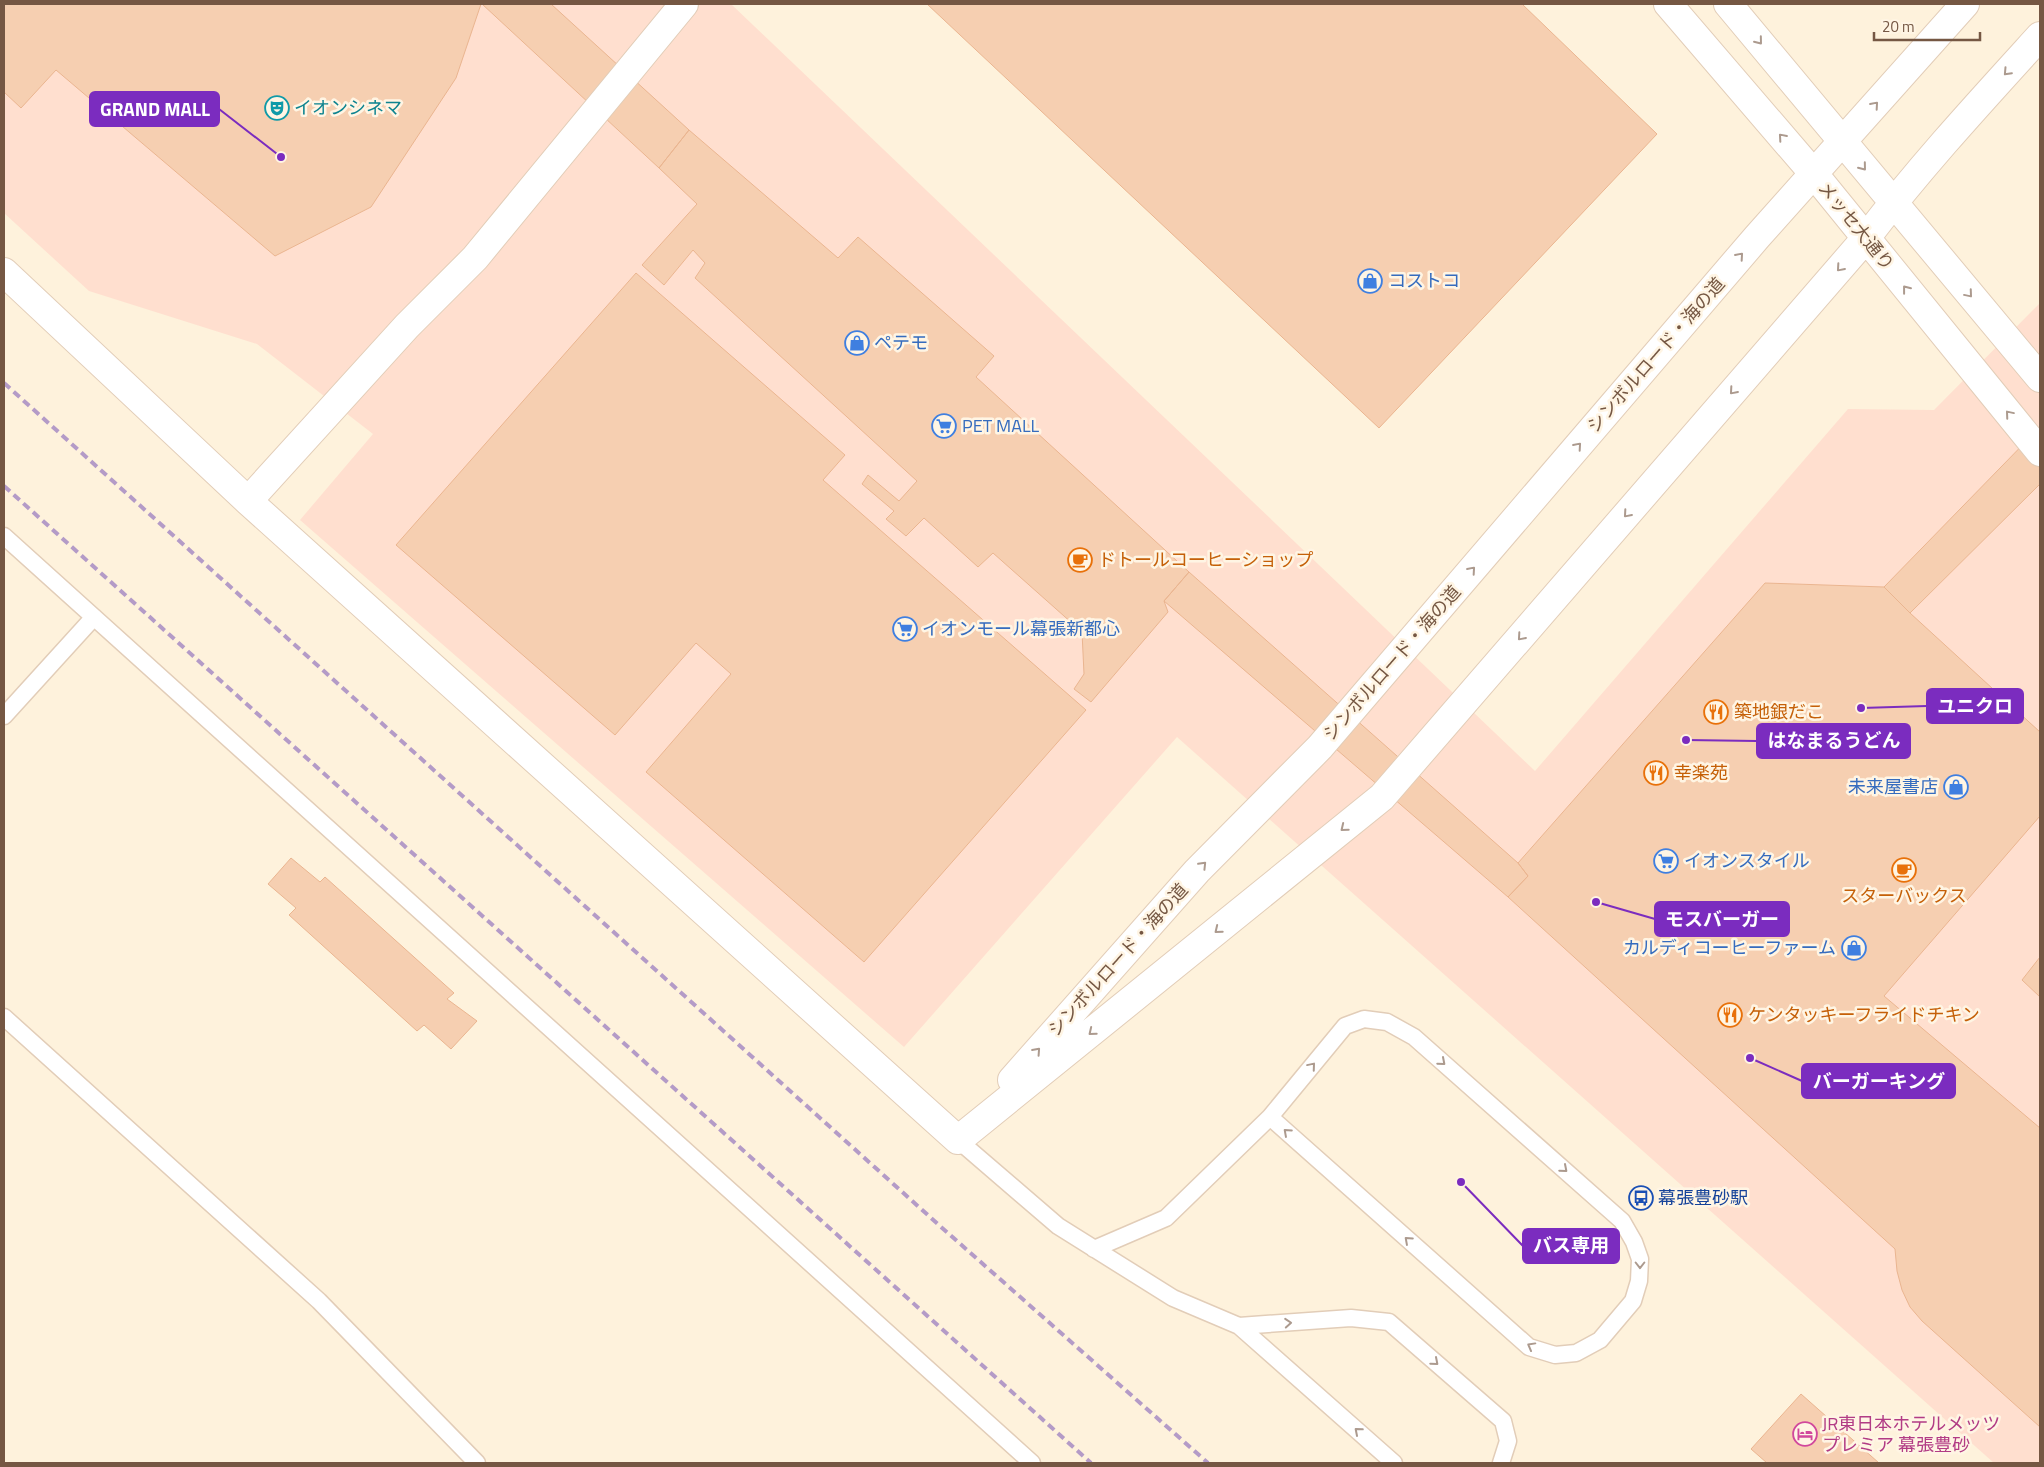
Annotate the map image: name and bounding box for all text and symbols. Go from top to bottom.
scale bar [1874,10,1980,42]
text: 20 m [1882,15,1915,38]
one-way arrow [1754,36,1763,45]
one-way arrow [2004,67,2013,76]
callout: GRAND MALL [90,92,219,126]
text: GRAND MALL [100,94,210,123]
place label: イオンシネマ [294,94,402,121]
theatre icon: イオンシネマ [264,95,290,121]
one-way arrow [1869,101,1878,110]
one-way arrow [1779,134,1787,143]
one-way arrow [1857,161,1866,170]
street label: メッセ大通り [1812,175,1901,276]
one-way arrow [1734,253,1743,262]
one-way arrow [1837,262,1846,271]
place label: コストコ [1388,267,1460,294]
shop icon: コストコ [1357,268,1383,294]
street label: シンボルロード・海の道 [1580,271,1731,438]
one-way arrow [1903,285,1912,294]
one-way arrow [1964,288,1973,297]
place label: ペテモ [874,329,928,356]
shop icon: ペテモ [844,330,870,356]
one-way arrow [1730,385,1739,394]
one-way arrow [2007,411,2015,420]
place label: PET MALL [962,412,1040,439]
supermarket icon: PET MALL [931,413,957,439]
one-way arrow [1572,443,1581,452]
one-way arrow [1624,508,1633,517]
place label: ドトールコーヒーショップ [1098,546,1313,573]
cafe icon: ドトールコーヒーショップ [1067,547,1093,573]
one-way arrow [1466,566,1475,575]
street label: シンボルロード・海の道 [1316,579,1467,746]
place label: イオンモール幕張新都心 [922,615,1120,642]
supermarket icon: イオンモール幕張新都心 [892,616,918,642]
one-way arrow [1518,631,1527,640]
callout: ユニクロ [1927,689,2023,723]
text: ユニクロ [1937,691,2013,720]
place label: 築地銀だこ [1734,698,1824,725]
restaurant icon: 築地銀だこ [1703,699,1729,725]
callout: はなまるうどん [1757,724,1910,758]
text: はなまるうどん [1767,725,1901,754]
place label: 幸楽苑 [1674,759,1728,786]
restaurant icon: 幸楽苑 [1643,760,1669,786]
place label: 未来屋書店 [1848,773,1938,800]
shop icon: 未来屋書店 [1943,774,1969,800]
one-way arrow [1341,823,1350,832]
place label: イオンスタイル [1684,847,1810,874]
supermarket icon: イオンスタイル [1653,848,1679,874]
cafe icon: スターバックス [1891,857,1917,883]
one-way arrow [1197,861,1206,870]
street label: シンボルロード・海の道 [1041,877,1194,1042]
place label: スターバックス [1841,882,1967,909]
callout: モスバーガー [1655,902,1789,936]
text: モスバーガー [1665,904,1779,933]
one-way arrow [1215,925,1224,933]
place label: カルディコーヒーファーム [1623,934,1836,961]
shop icon: カルディコーヒーファーム [1841,935,1867,961]
place label: ケンタッキーフライドチキン [1748,1001,1980,1028]
restaurant icon: ケンタッキーフライドチキン [1717,1002,1743,1028]
one-way arrow [1089,1027,1098,1035]
one-way arrow [1031,1048,1040,1057]
one-way arrow [1436,1056,1445,1065]
one-way arrow [1307,1063,1315,1072]
callout: バーガーキング [1802,1064,1955,1098]
text: バーガーキング [1813,1066,1945,1095]
one-way arrow [1283,1129,1292,1138]
one-way arrow [1558,1164,1567,1173]
place label: 幕張豊砂駅 [1658,1184,1748,1211]
bus stop icon: 幕張豊砂駅 [1628,1185,1654,1211]
callout: バス専用 [1523,1229,1619,1263]
text: バス専用 [1533,1230,1609,1259]
one-way arrow [1405,1236,1414,1245]
one-way arrow [1635,1262,1645,1269]
one-way arrow [1284,1317,1292,1328]
one-way arrow [1527,1342,1536,1352]
one-way arrow [1429,1356,1438,1365]
place label: JR東日本ホテルメッツ プレミア 幕張豊砂 [1822,1410,2000,1458]
hotel icon: JR東日本ホテルメッツ プレミア 幕張豊砂 [1792,1421,1818,1447]
one-way arrow [1354,1428,1363,1437]

